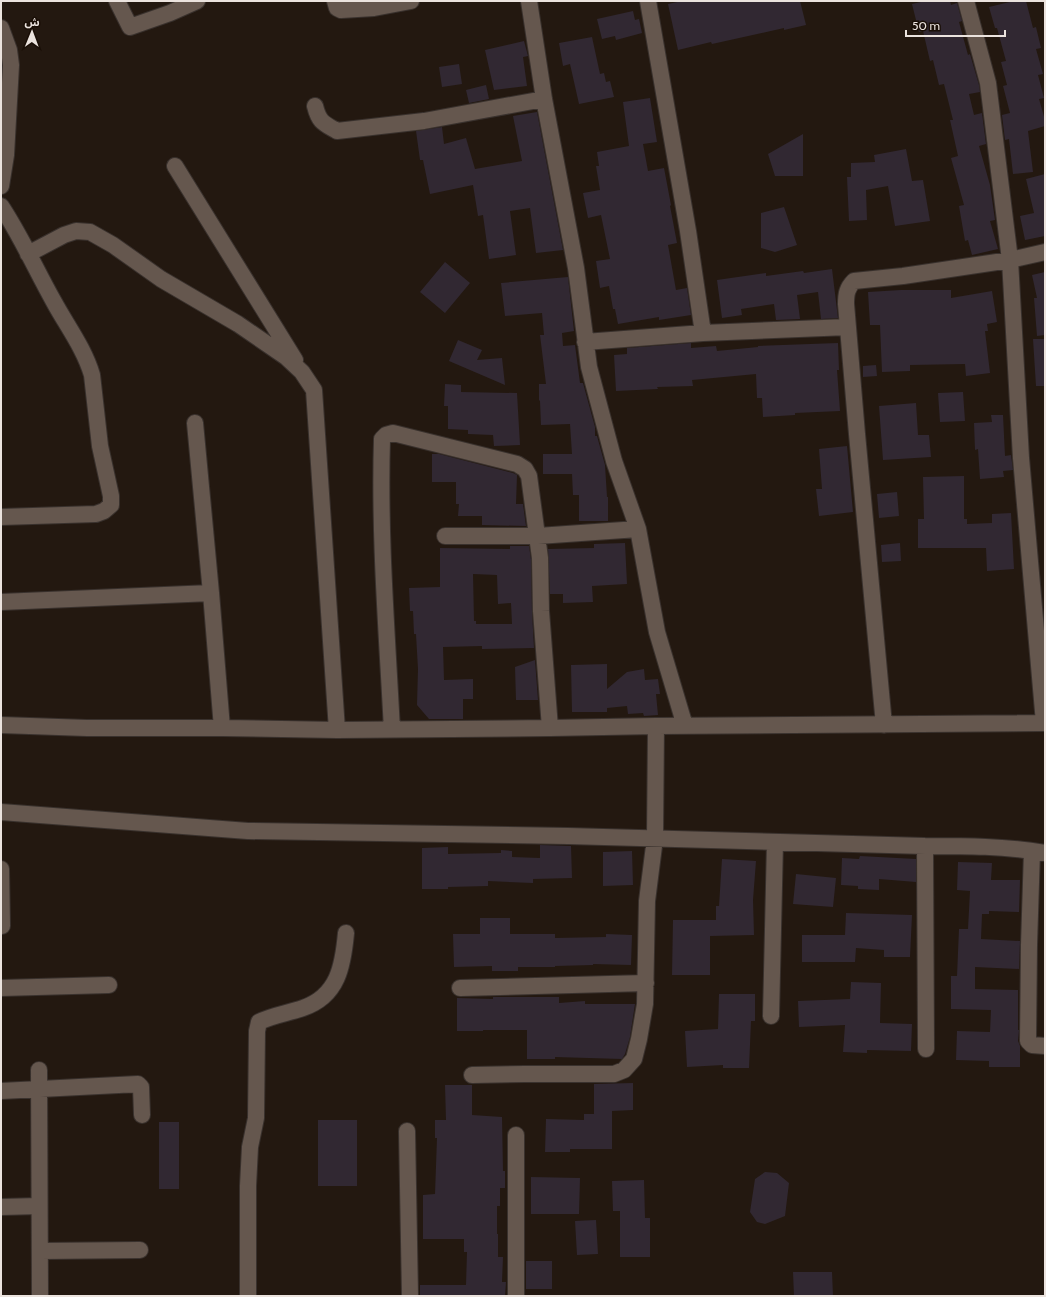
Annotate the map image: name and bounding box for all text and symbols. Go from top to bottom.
north arrow [12,12,52,52]
scale bar [906,12,1005,38]
text: ش [25,15,40,29]
text: 50 m [912,18,940,33]

